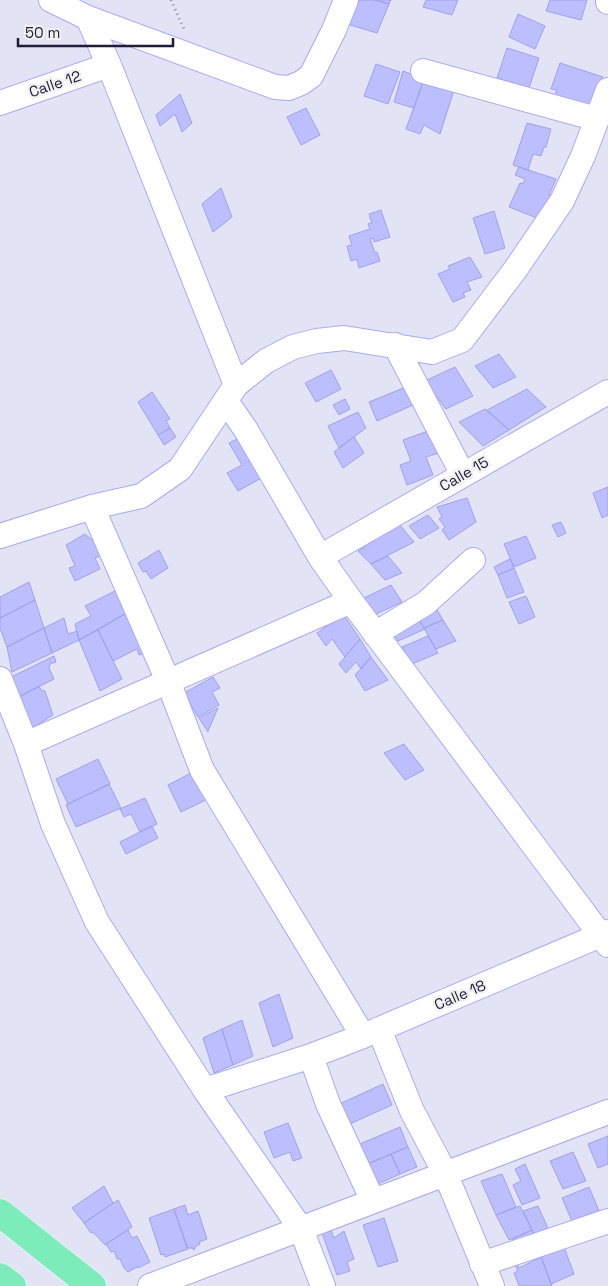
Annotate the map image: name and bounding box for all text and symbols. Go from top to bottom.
scale bar [18,15,172,47]
text: 50 m [25,23,60,42]
street label: Calle 12 [26,66,83,101]
street label: Calle 15 [436,452,492,495]
street label: Calle 18 [431,975,488,1014]

